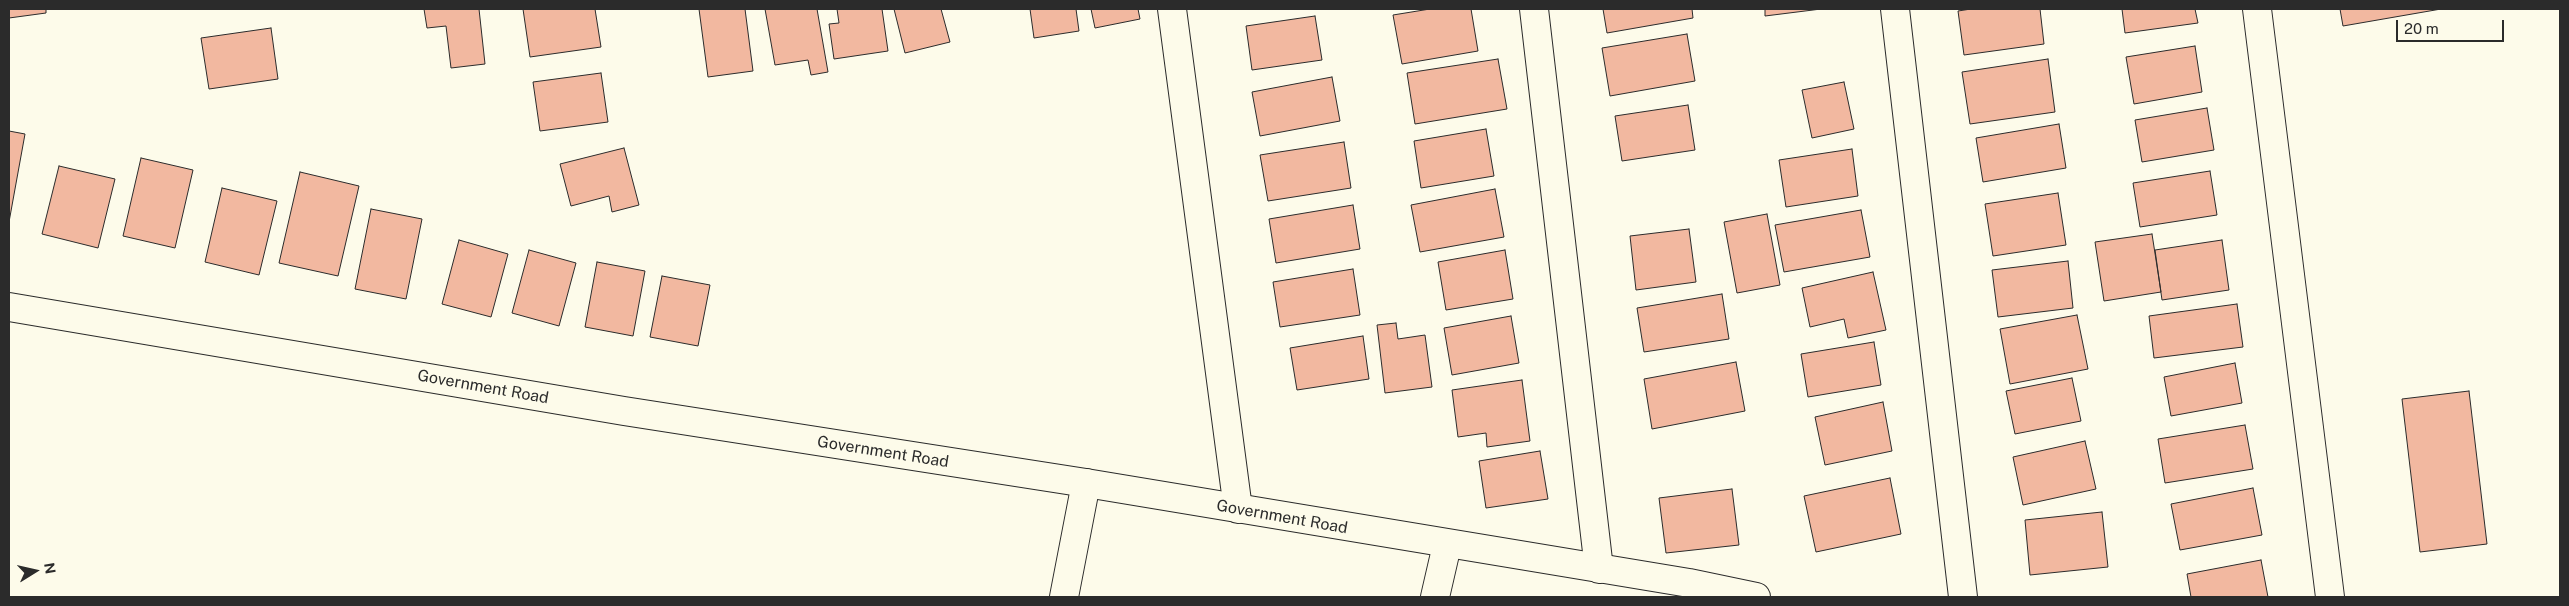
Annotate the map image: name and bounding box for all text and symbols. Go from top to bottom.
scale bar [2399,10,2506,42]
text: 20 m [2404,20,2439,37]
street label: Government Road [416,366,550,408]
street label: Government Road [816,432,950,472]
street label: Government Road [1215,496,1349,538]
north arrow [10,546,60,596]
text: N [41,562,59,575]

